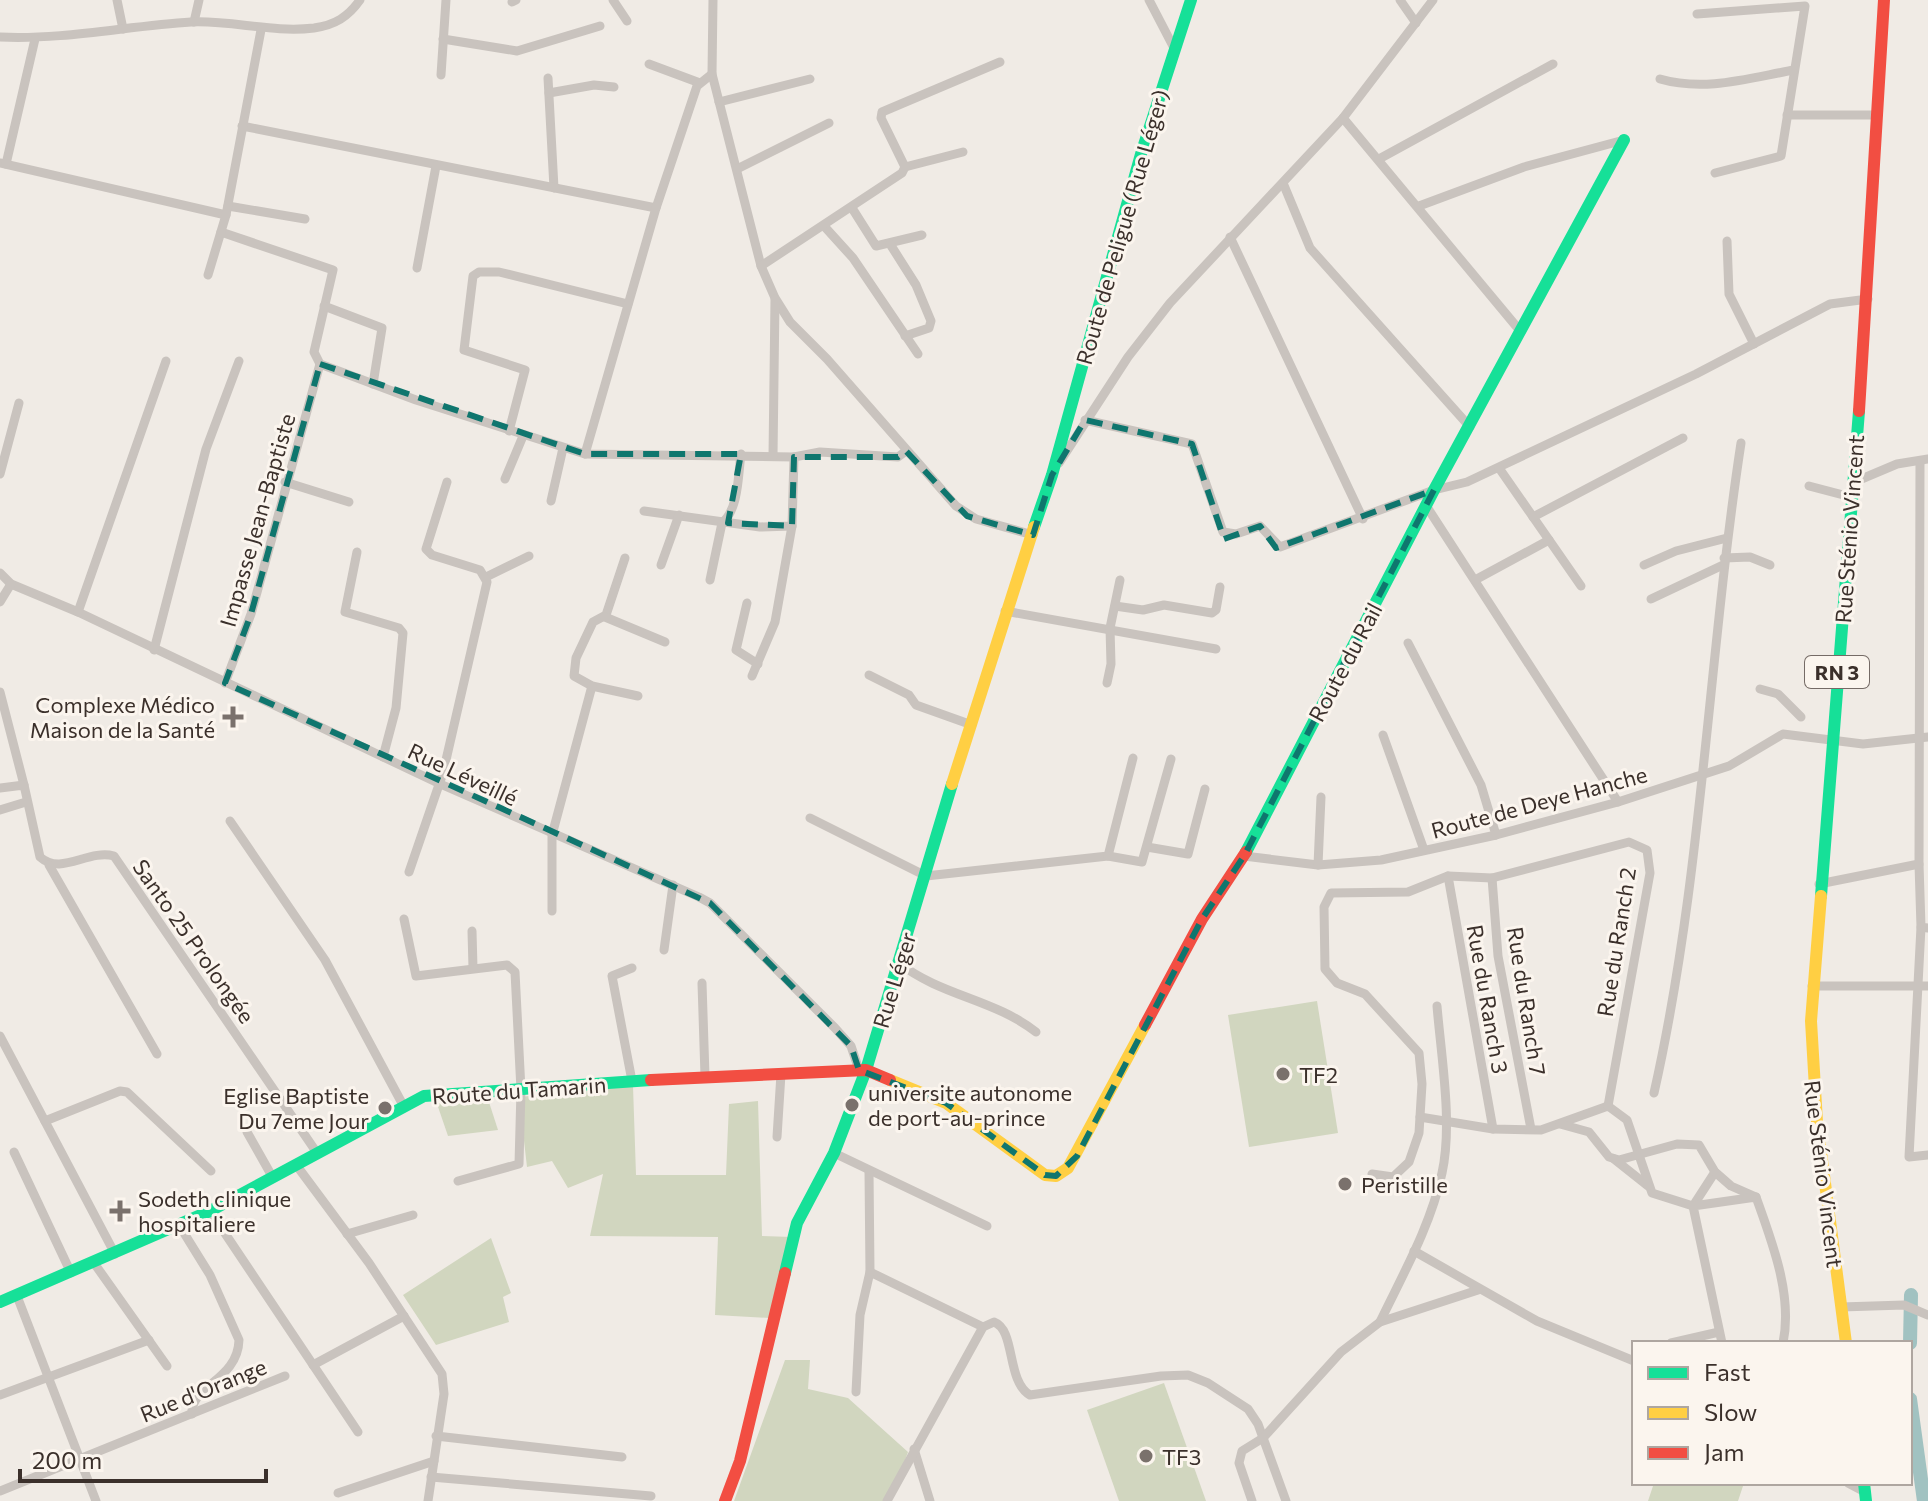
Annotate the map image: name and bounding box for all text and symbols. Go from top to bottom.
street label: Route de Peligue (Rue Léger) [1070,86,1174,368]
street label: Impasse Jean-Baptiste [214,410,300,630]
street label: Rue Sténio Vincent [1829,434,1869,624]
street label: Route du Rail [1302,598,1388,726]
road number: RN 3 [1805,656,1869,688]
place label: Complexe Médico Maison de la Santé [30,691,215,743]
marker: Complexe Médico Maison de la Santé [222,706,244,728]
street label: Rue Léveillé [404,737,522,811]
street label: Route de Deye Hanche [1428,760,1650,844]
street label: Santo 25 Prolongée [127,854,261,1028]
street label: Rue du Ranch 2 [1591,866,1641,1018]
street label: Rue du Ranch 3 [1462,922,1514,1076]
street label: Rue du Ranch 7 [1502,925,1552,1077]
street label: Rue Léger [867,929,921,1031]
place label: TF2 [1299,1061,1338,1088]
marker: TF2 [1274,1065,1292,1083]
street label: Route du Tamarin [431,1070,607,1110]
place label: universite autonome de port-au-prince [868,1079,1072,1131]
street label: Rue Sténio Vincent [1799,1079,1849,1269]
place label: Eglise Baptiste Du 7eme Jour [223,1082,369,1134]
marker: universite autonome de port-au-prince [843,1096,861,1114]
marker: Eglise Baptiste Du 7eme Jour [376,1099,394,1117]
place label: Peristille [1361,1171,1448,1198]
marker: Peristille [1336,1175,1354,1193]
place label: Sodeth clinique hospitaliere [138,1185,291,1237]
marker: Sodeth clinique hospitaliere [109,1200,131,1222]
legend [1632,1341,1912,1485]
street label: Rue d'Orange [136,1352,270,1428]
text: Fast [1704,1357,1751,1386]
text: Slow [1704,1397,1757,1426]
scale bar [20,1433,266,1483]
text: Jam [1704,1437,1744,1466]
place label: TF3 [1162,1443,1201,1470]
text: 200 m [32,1445,102,1474]
marker: TF3 [1137,1447,1155,1465]

